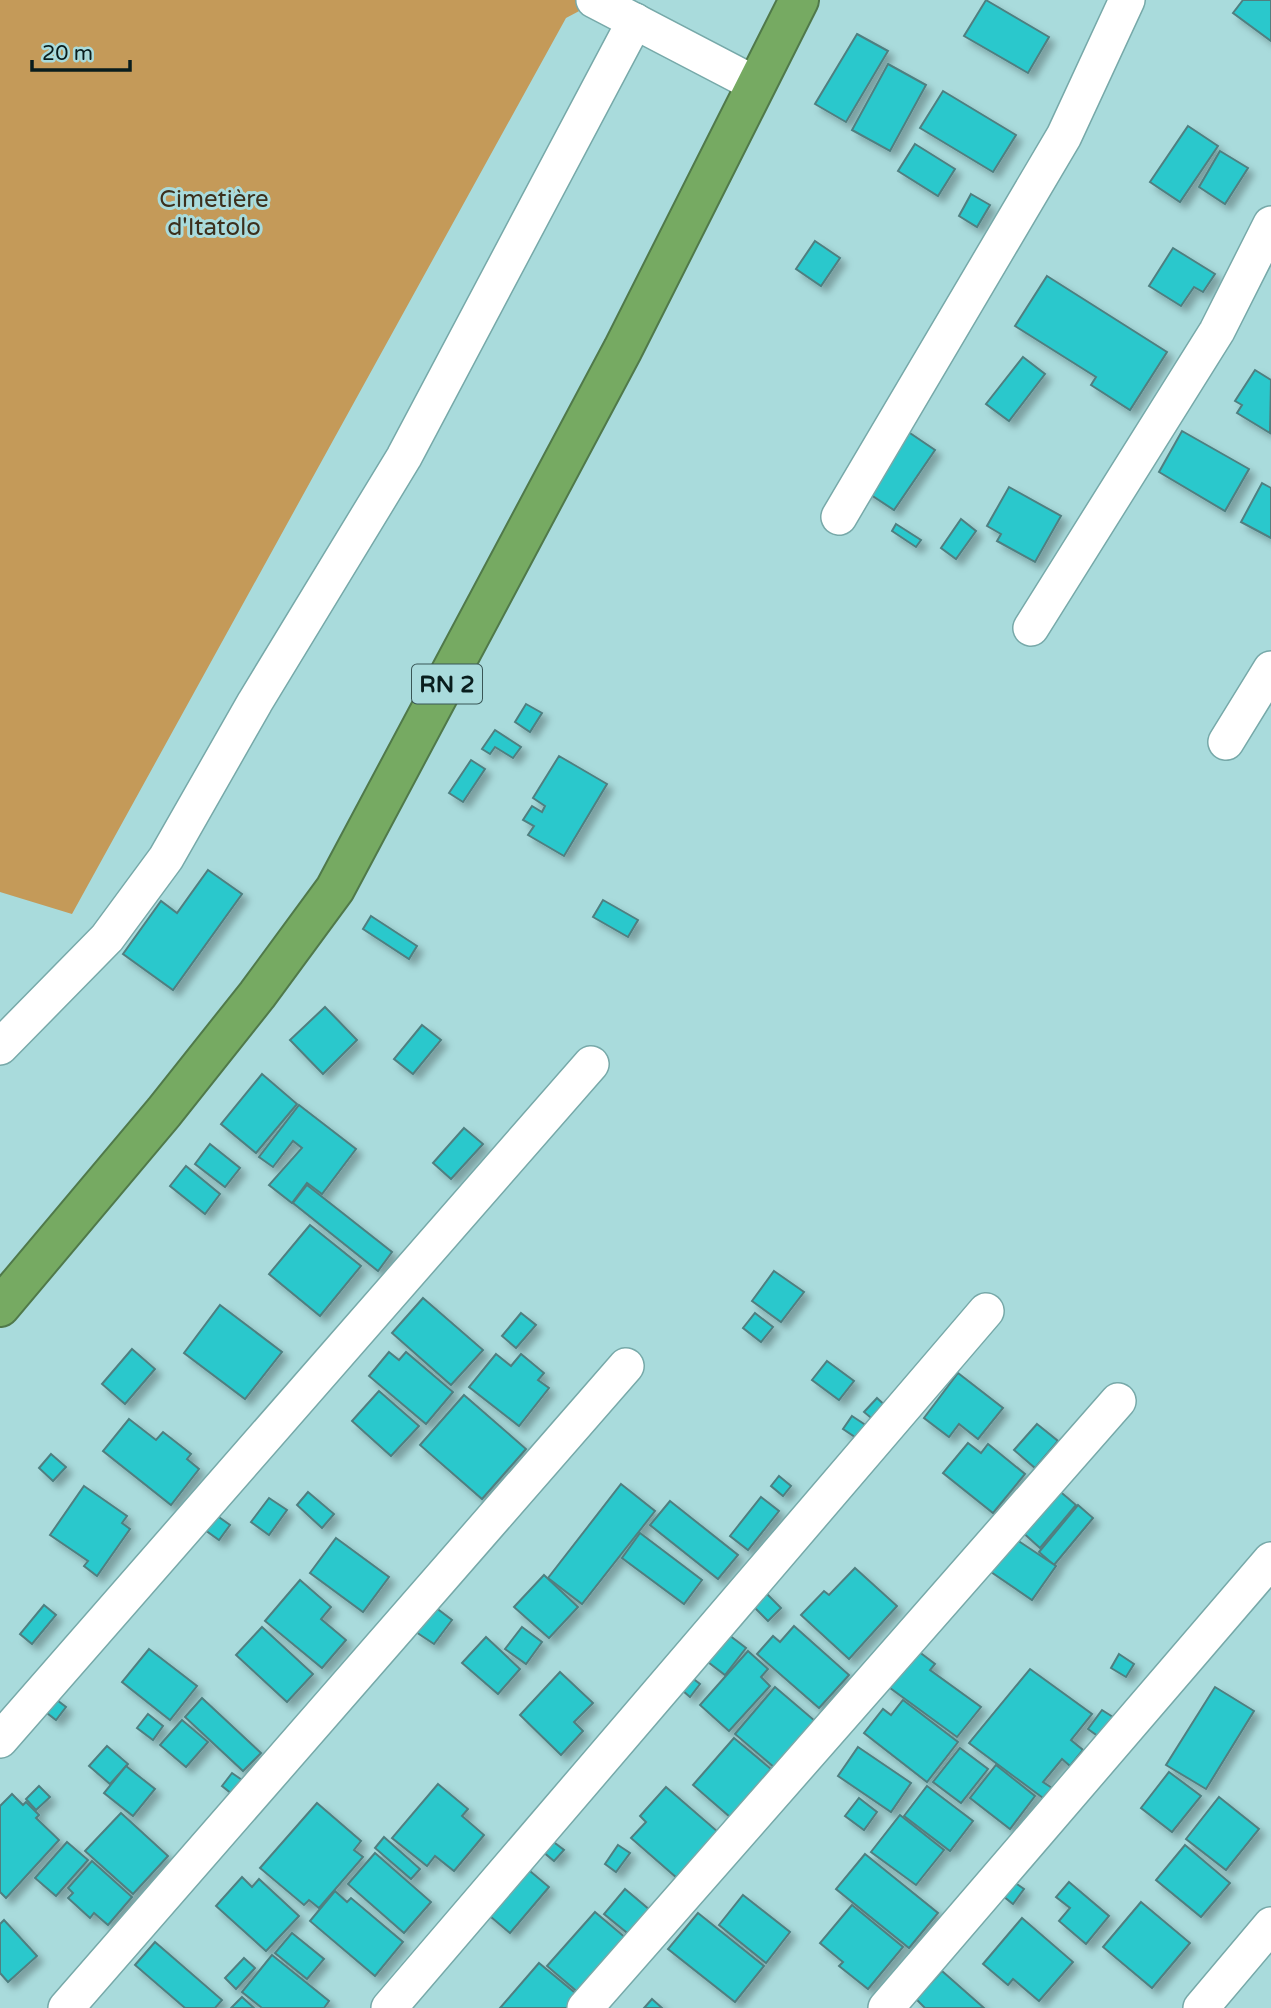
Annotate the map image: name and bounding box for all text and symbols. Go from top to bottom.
scale bar [32,28,130,72]
text: 20 m [42,41,93,66]
park label: Cimetière d'Itatolo [159,185,269,242]
road number: RN 2 [412,664,482,704]

